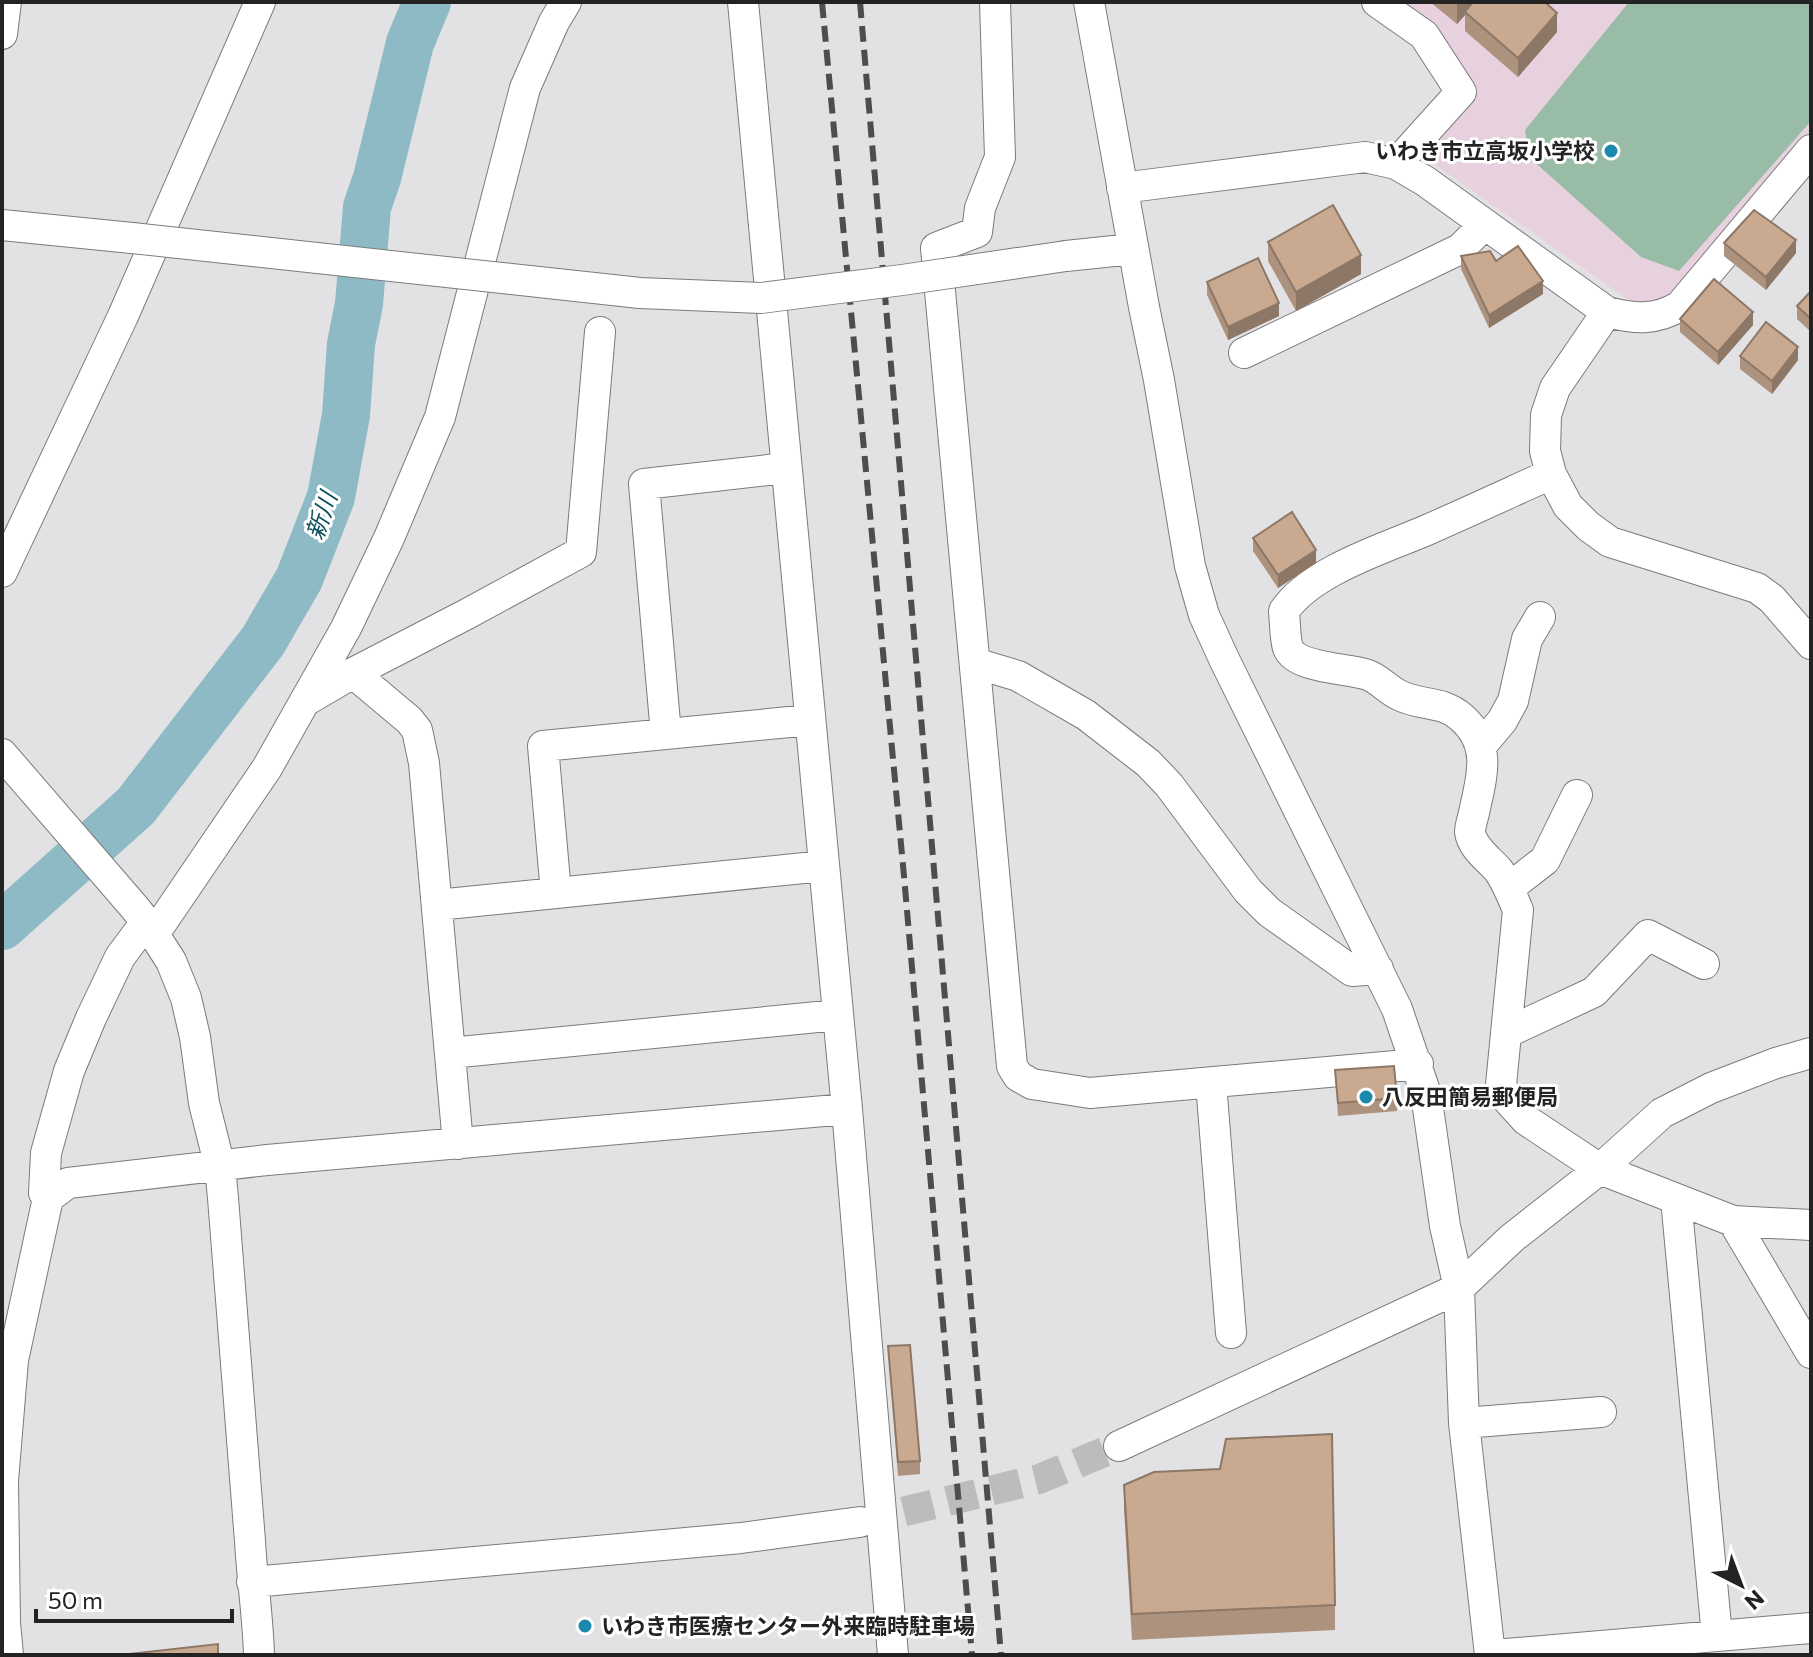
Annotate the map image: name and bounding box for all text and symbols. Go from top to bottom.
place label: いわき市立高坂小学校 [1375,137,1595,164]
marker: いわき市立高坂小学校 [1602,142,1620,160]
water label: 新川 [299,485,343,543]
place label: 八反田簡易郵便局 [1382,1083,1558,1110]
marker: 八反田簡易郵便局 [1357,1088,1375,1106]
north arrow [1701,1545,1781,1625]
scale bar [36,1573,232,1623]
text: 50 m [48,1585,103,1614]
text: N [1740,1585,1770,1616]
place label: いわき市医療センター外来臨時駐車場 [601,1612,975,1639]
marker: いわき市医療センター外来臨時駐車場 [576,1617,594,1635]

